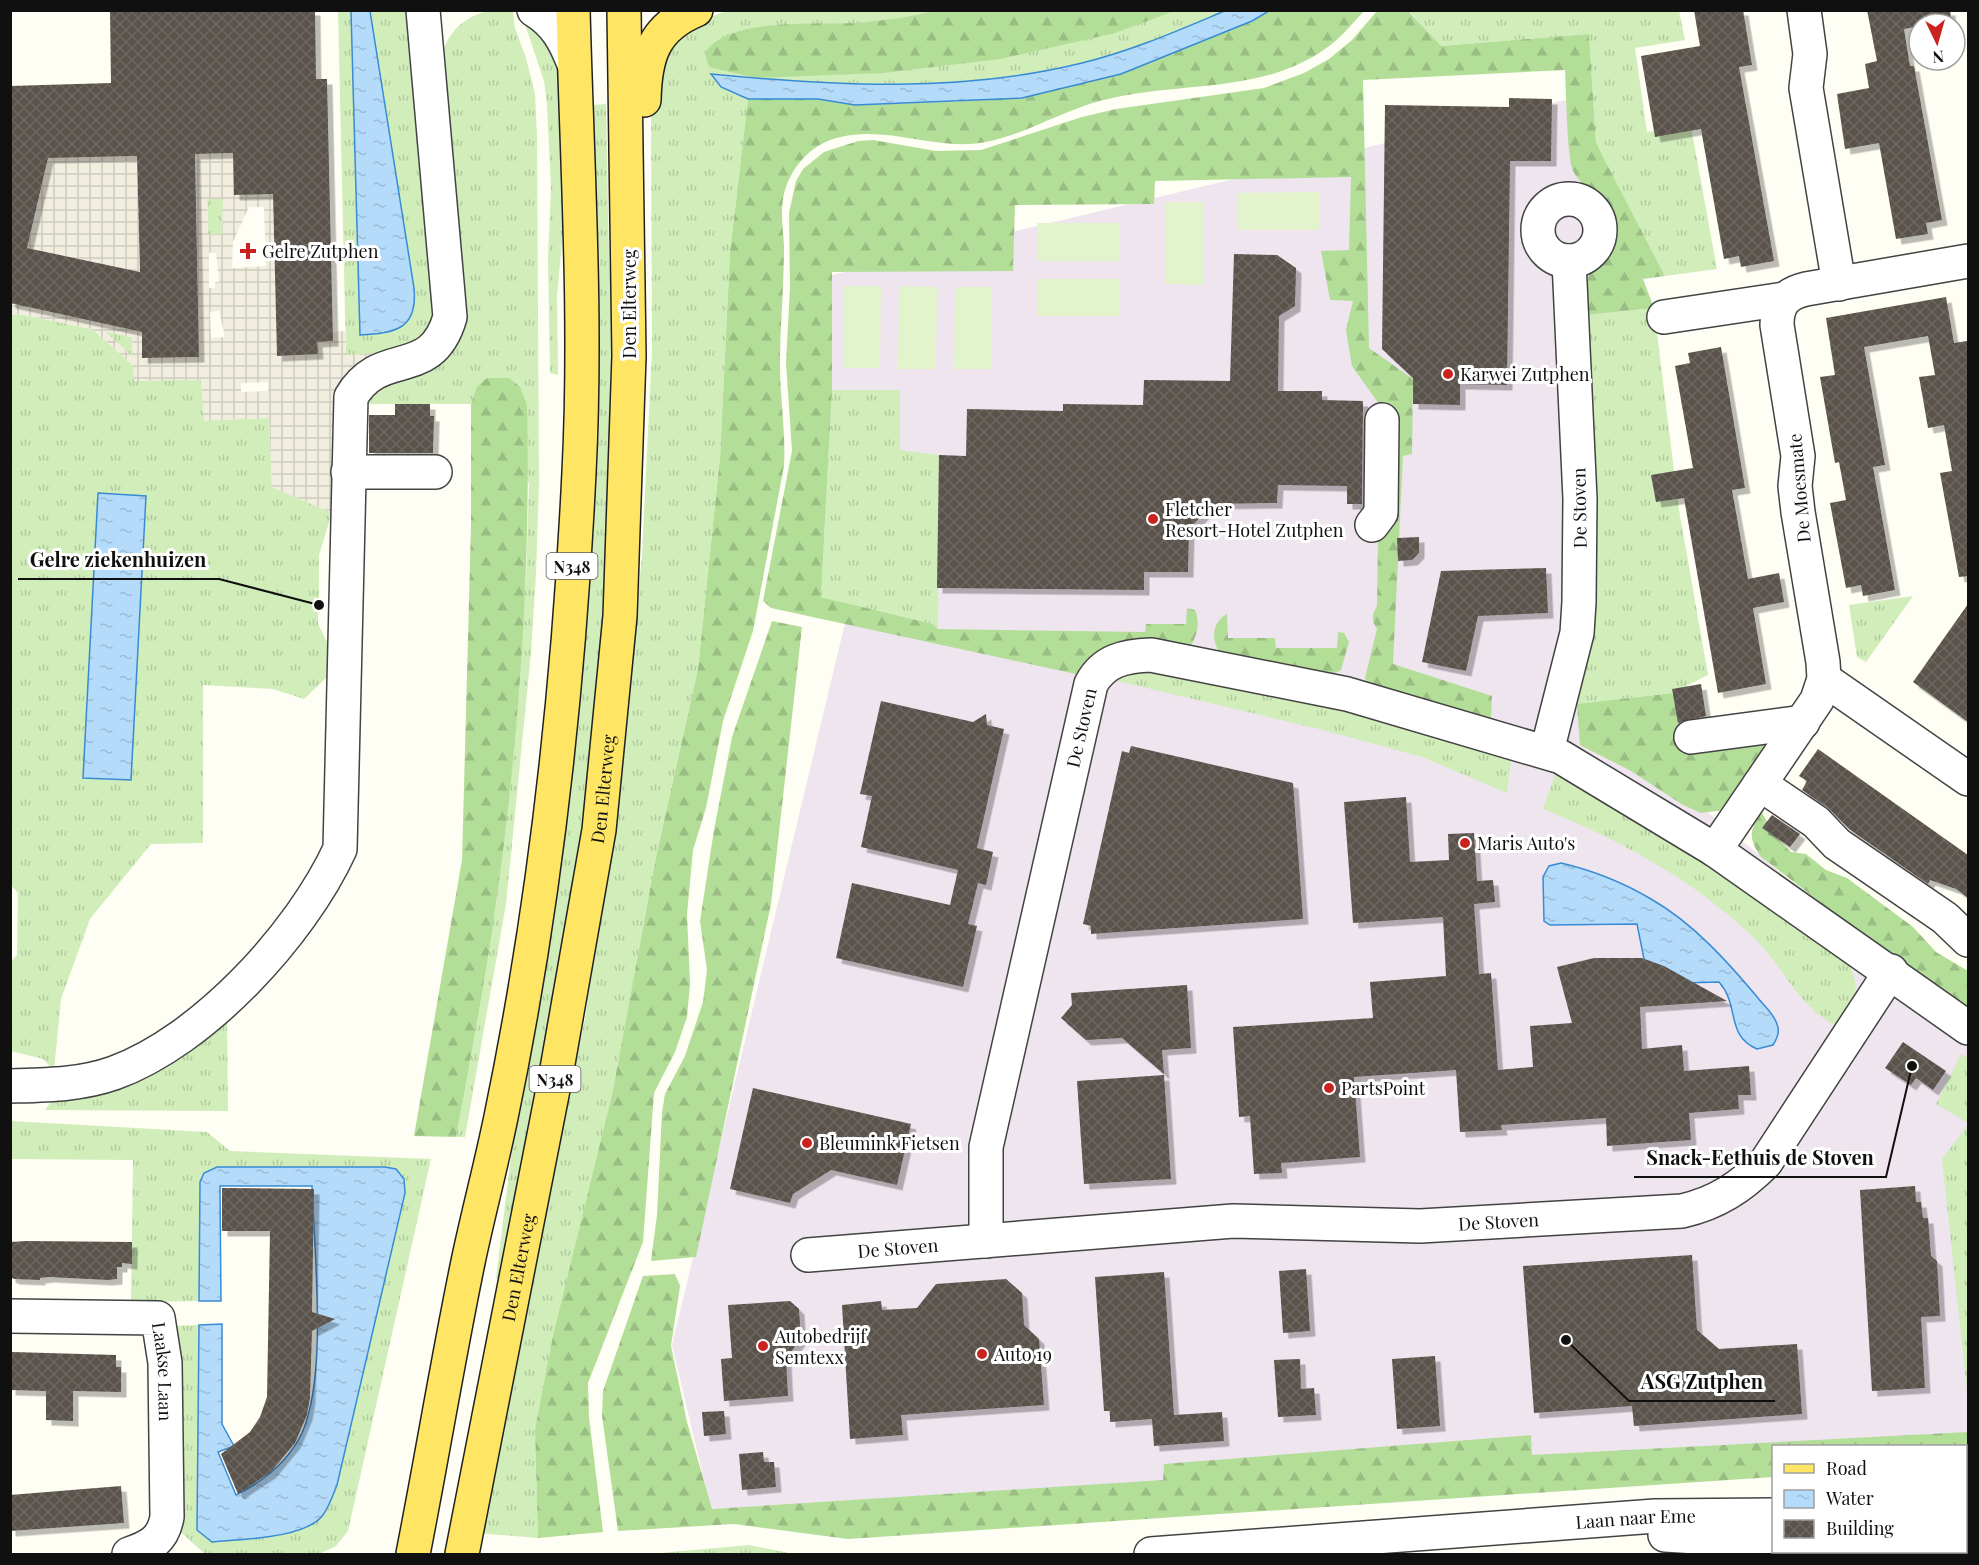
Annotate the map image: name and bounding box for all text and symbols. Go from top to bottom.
north arrow [1907,12,1967,72]
text: N [1931,46,1945,68]
place label: Gelre Zutphen [262,239,379,263]
marker: Gelre Zutphen [239,242,257,260]
street label: Den Elterweg [617,249,641,359]
place label: Karwei Zutphen [1460,362,1590,386]
marker: Karwei Zutphen [1441,367,1455,381]
street label: De Moesmate [1782,432,1816,544]
street label: De Stoven [1566,467,1592,549]
place label: Fletcher Resort-Hotel Zutphen [1165,497,1344,542]
marker: Fletcher Resort-Hotel Zutphen [1146,512,1160,526]
callout: Gelre ziekenhuizen [18,541,219,579]
text: Gelre ziekenhuizen [30,545,207,572]
road number: N348 [546,553,598,579]
street label: De Stoven [1060,685,1102,770]
street label: Den Elterweg [585,733,620,845]
place label: Maris Auto's [1477,831,1575,855]
marker: Maris Auto's [1458,836,1472,850]
road number: N348 [530,1066,580,1092]
place label: PartsPoint [1341,1076,1426,1100]
marker: PartsPoint [1322,1081,1336,1095]
place label: Bleumink Fietsen [819,1131,960,1155]
marker: Bleumink Fietsen [800,1136,814,1150]
callout: Snack-Eethuis de Stoven [1634,1139,1886,1177]
text: Snack-Eethuis de Stoven [1646,1143,1874,1170]
street label: De Stoven [1457,1207,1540,1236]
street label: Den Elterweg [496,1211,541,1323]
street label: De Stoven [856,1233,939,1263]
street label: Laakse Laan [147,1320,178,1422]
place label: Autobedrijf Semtexx [774,1324,868,1369]
marker: Autobedrijf Semtexx [756,1339,770,1353]
place label: Auto 19 [993,1342,1052,1366]
marker: Auto 19 [975,1347,989,1361]
callout: ASG Zutphen [1629,1363,1775,1401]
text: ASG Zutphen [1640,1367,1764,1394]
legend [1772,1445,1967,1553]
text: Road [1826,1456,1867,1480]
text: Water [1825,1486,1874,1510]
street label: Laan naar Eme [1575,1504,1696,1534]
text: Building [1826,1516,1894,1540]

